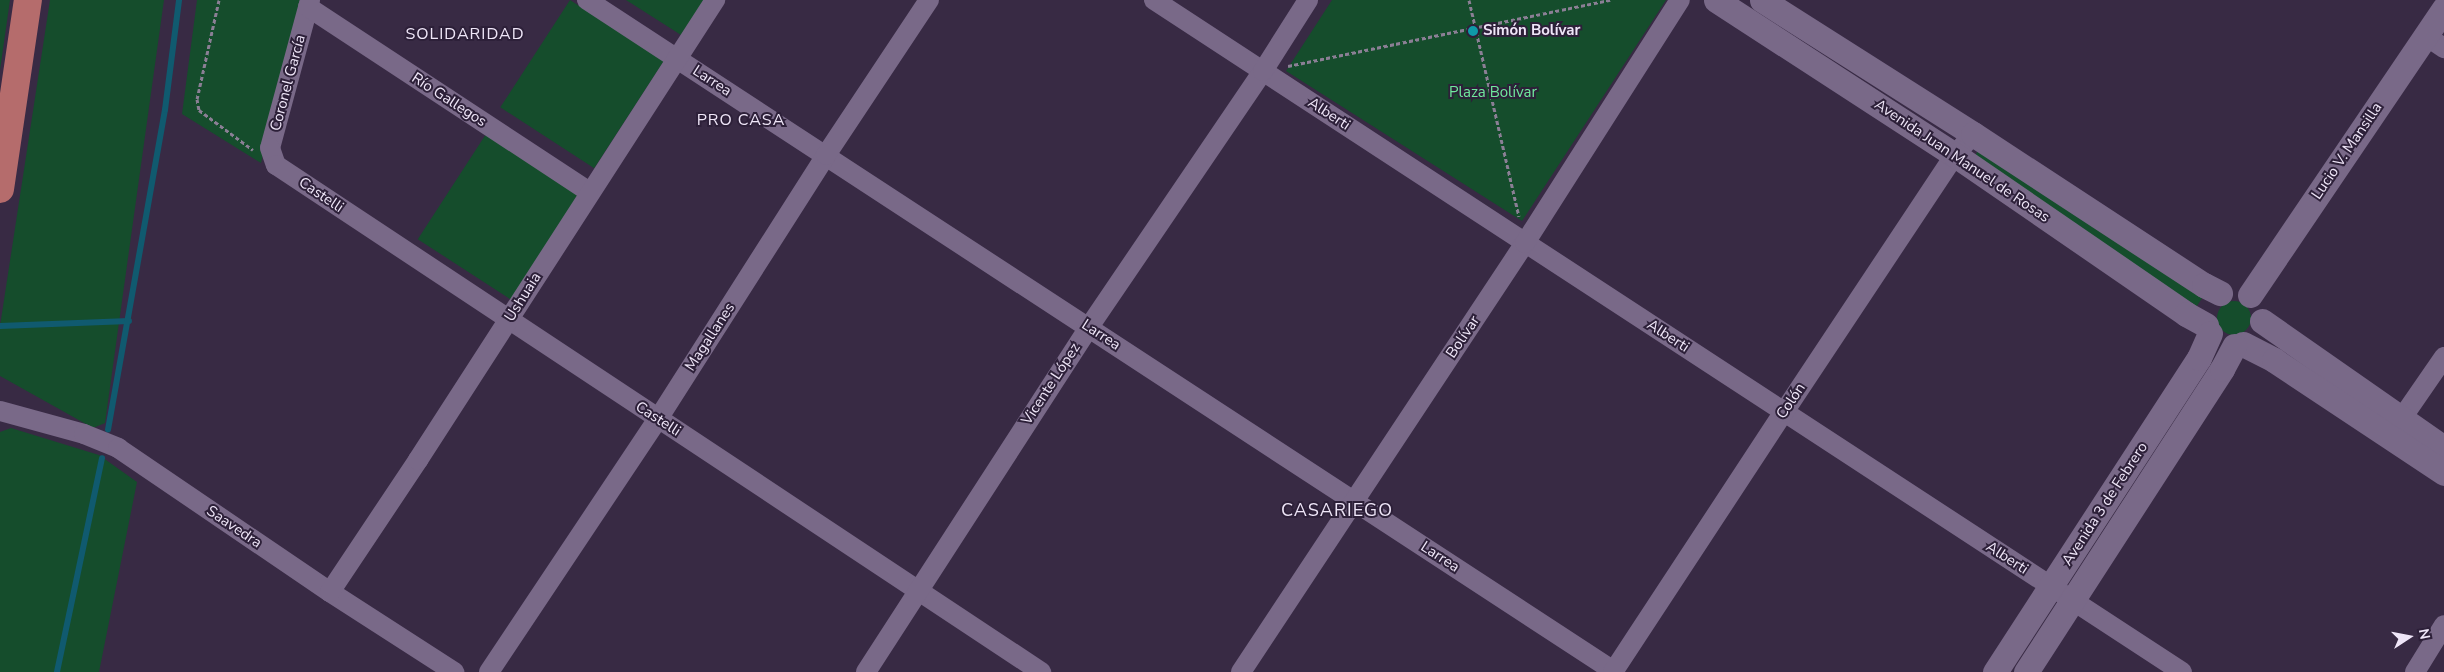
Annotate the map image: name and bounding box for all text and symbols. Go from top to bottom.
place label: Simón Bolívar [1483,22,1580,40]
district label: SOLIDARIDAD [404,24,526,44]
marker: Simón Bolívar [1467,25,1479,37]
street label: Coronel García [267,33,309,133]
street label: Larrea [689,62,735,100]
street label: Río Gallegos [408,69,490,131]
park label: Plaza Bolívar [1449,84,1537,102]
street label: Alberti [1305,94,1353,134]
street label: Avenida Juan Manuel de Rosas [1871,96,2053,226]
street label: Lucio V. Mansilla [2308,99,2386,203]
district label: PRO CASA [696,110,786,130]
street label: Castelli [295,173,347,217]
street label: Ushuaia [501,269,545,325]
street label: Magallanes [681,299,739,375]
street label: Bolívar [1442,312,1484,362]
street label: Larrea [1078,316,1124,354]
street label: Alberti [1644,316,1692,356]
street label: Vicente López [1018,340,1084,428]
street label: Colón [1773,380,1809,422]
street label: Castelli [632,398,684,440]
street label: Avenida 3 de Febrero [2058,439,2152,569]
district label: CASARIEGO [1280,499,1394,521]
street label: Saavedra [203,502,265,552]
street label: Larrea [1417,538,1463,576]
street label: Alberti [1983,538,2031,578]
north arrow [2384,612,2434,662]
text: N [2414,627,2435,641]

